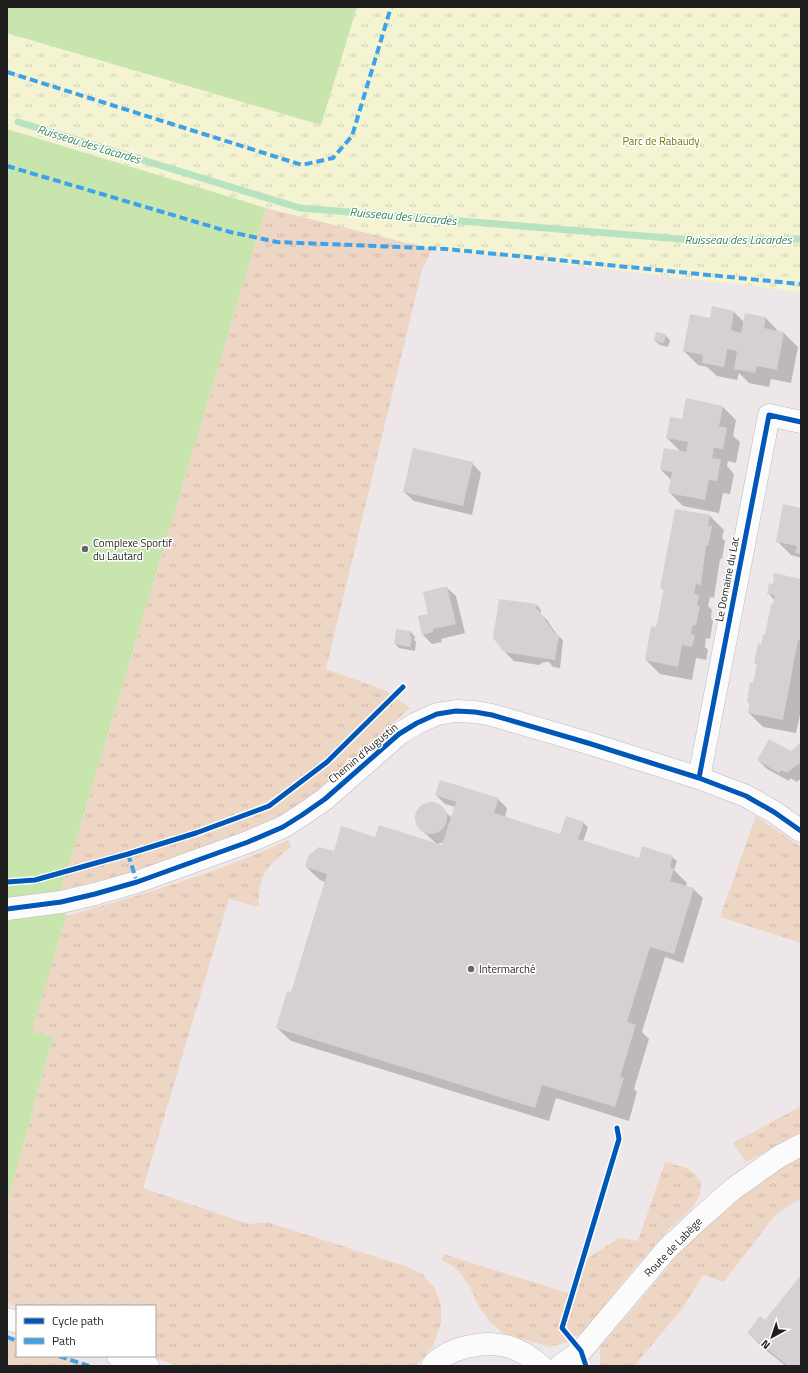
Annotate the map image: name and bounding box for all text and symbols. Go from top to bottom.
water label: Ruisseau des Lacardes [35,119,144,169]
park label: Parc de Rabaudy [622,133,700,149]
water label: Ruisseau des Lacardes [349,202,458,230]
water label: Ruisseau des Lacardes [684,230,792,249]
place label: Complexe Sportif du Lautard [93,535,172,564]
street label: Le Domaine du Lac [711,535,743,623]
marker: Complexe Sportif du Lautard [80,544,90,554]
street label: Chemin d'Augustin [325,719,401,787]
place label: Intermarché [479,961,536,977]
marker: Intermarché [466,964,476,974]
street label: Route de Labège [640,1213,706,1280]
legend [16,1305,156,1357]
text: Cycle path [52,1311,104,1330]
north arrow [752,1317,792,1357]
text: Path [52,1331,76,1350]
text: N [758,1336,774,1353]

